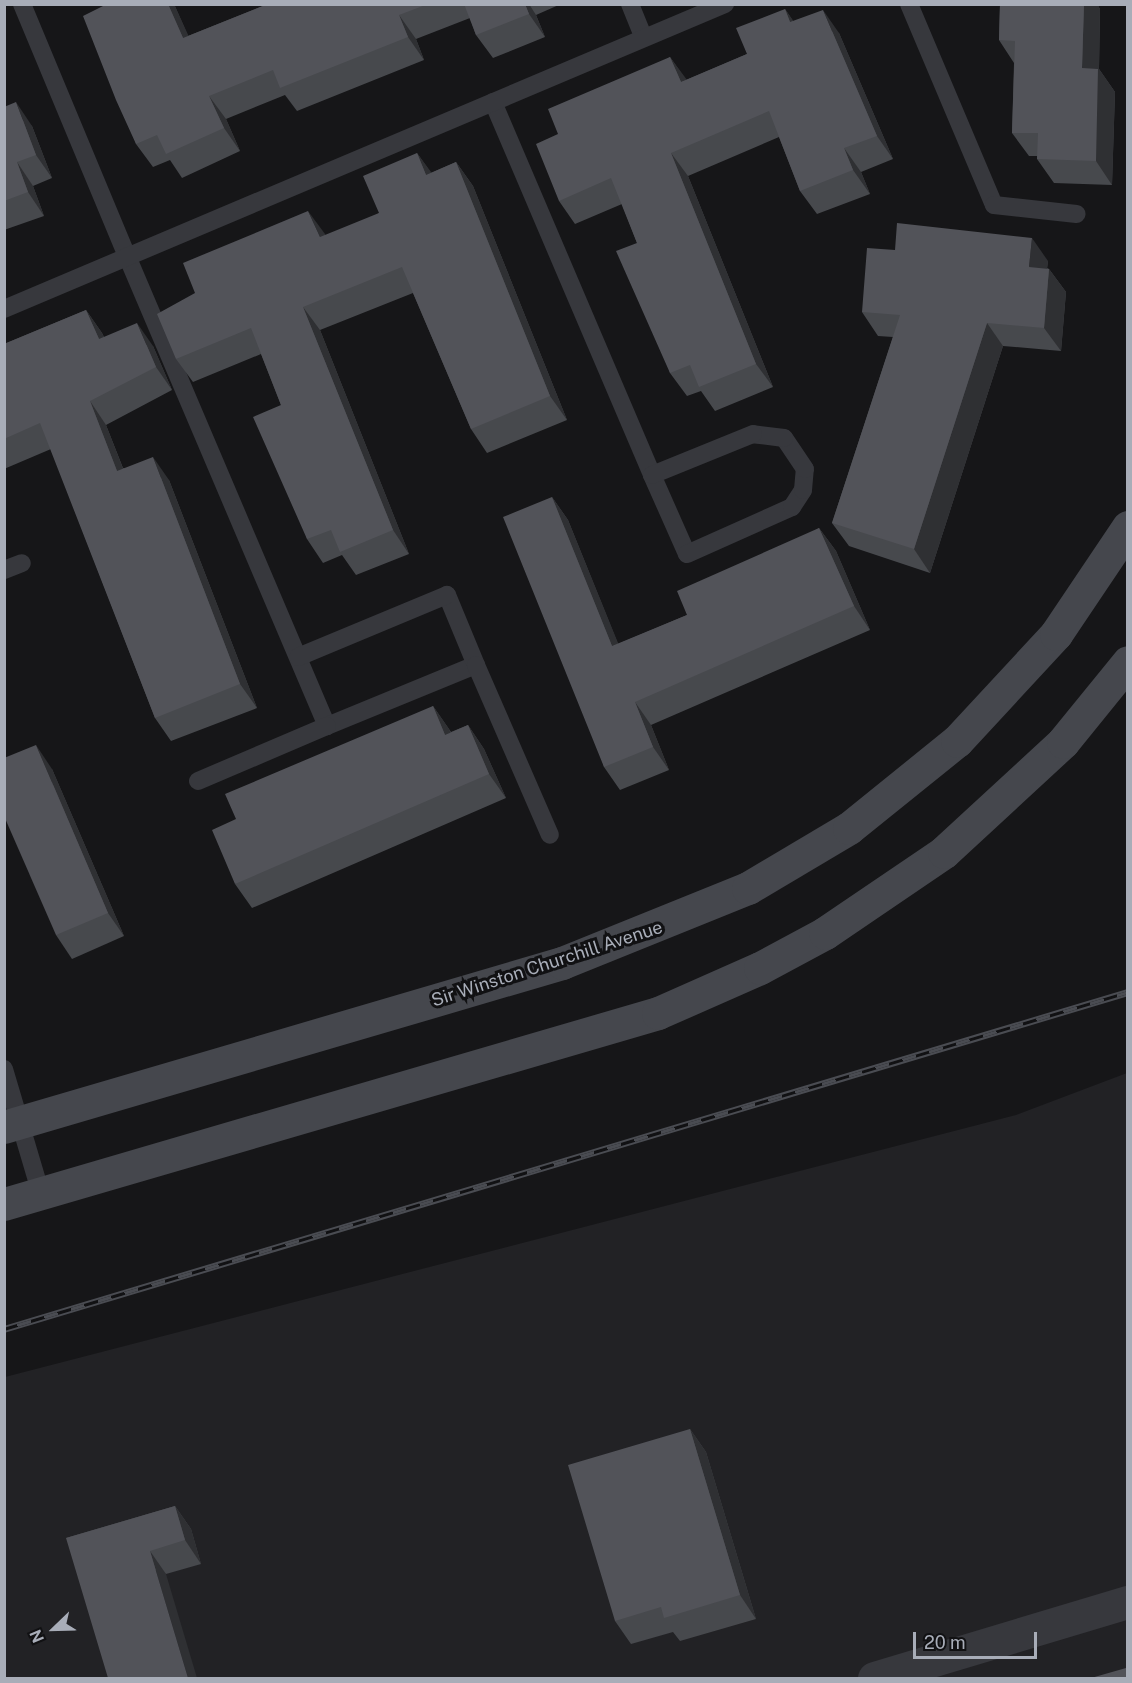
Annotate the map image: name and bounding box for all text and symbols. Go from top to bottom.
street label: Sir Winston Churchill Avenue [428,916,666,1012]
north arrow [24,1599,84,1659]
scale bar [916,1620,1040,1658]
text: N [26,1627,48,1646]
text: 20 m [924,1632,966,1653]

